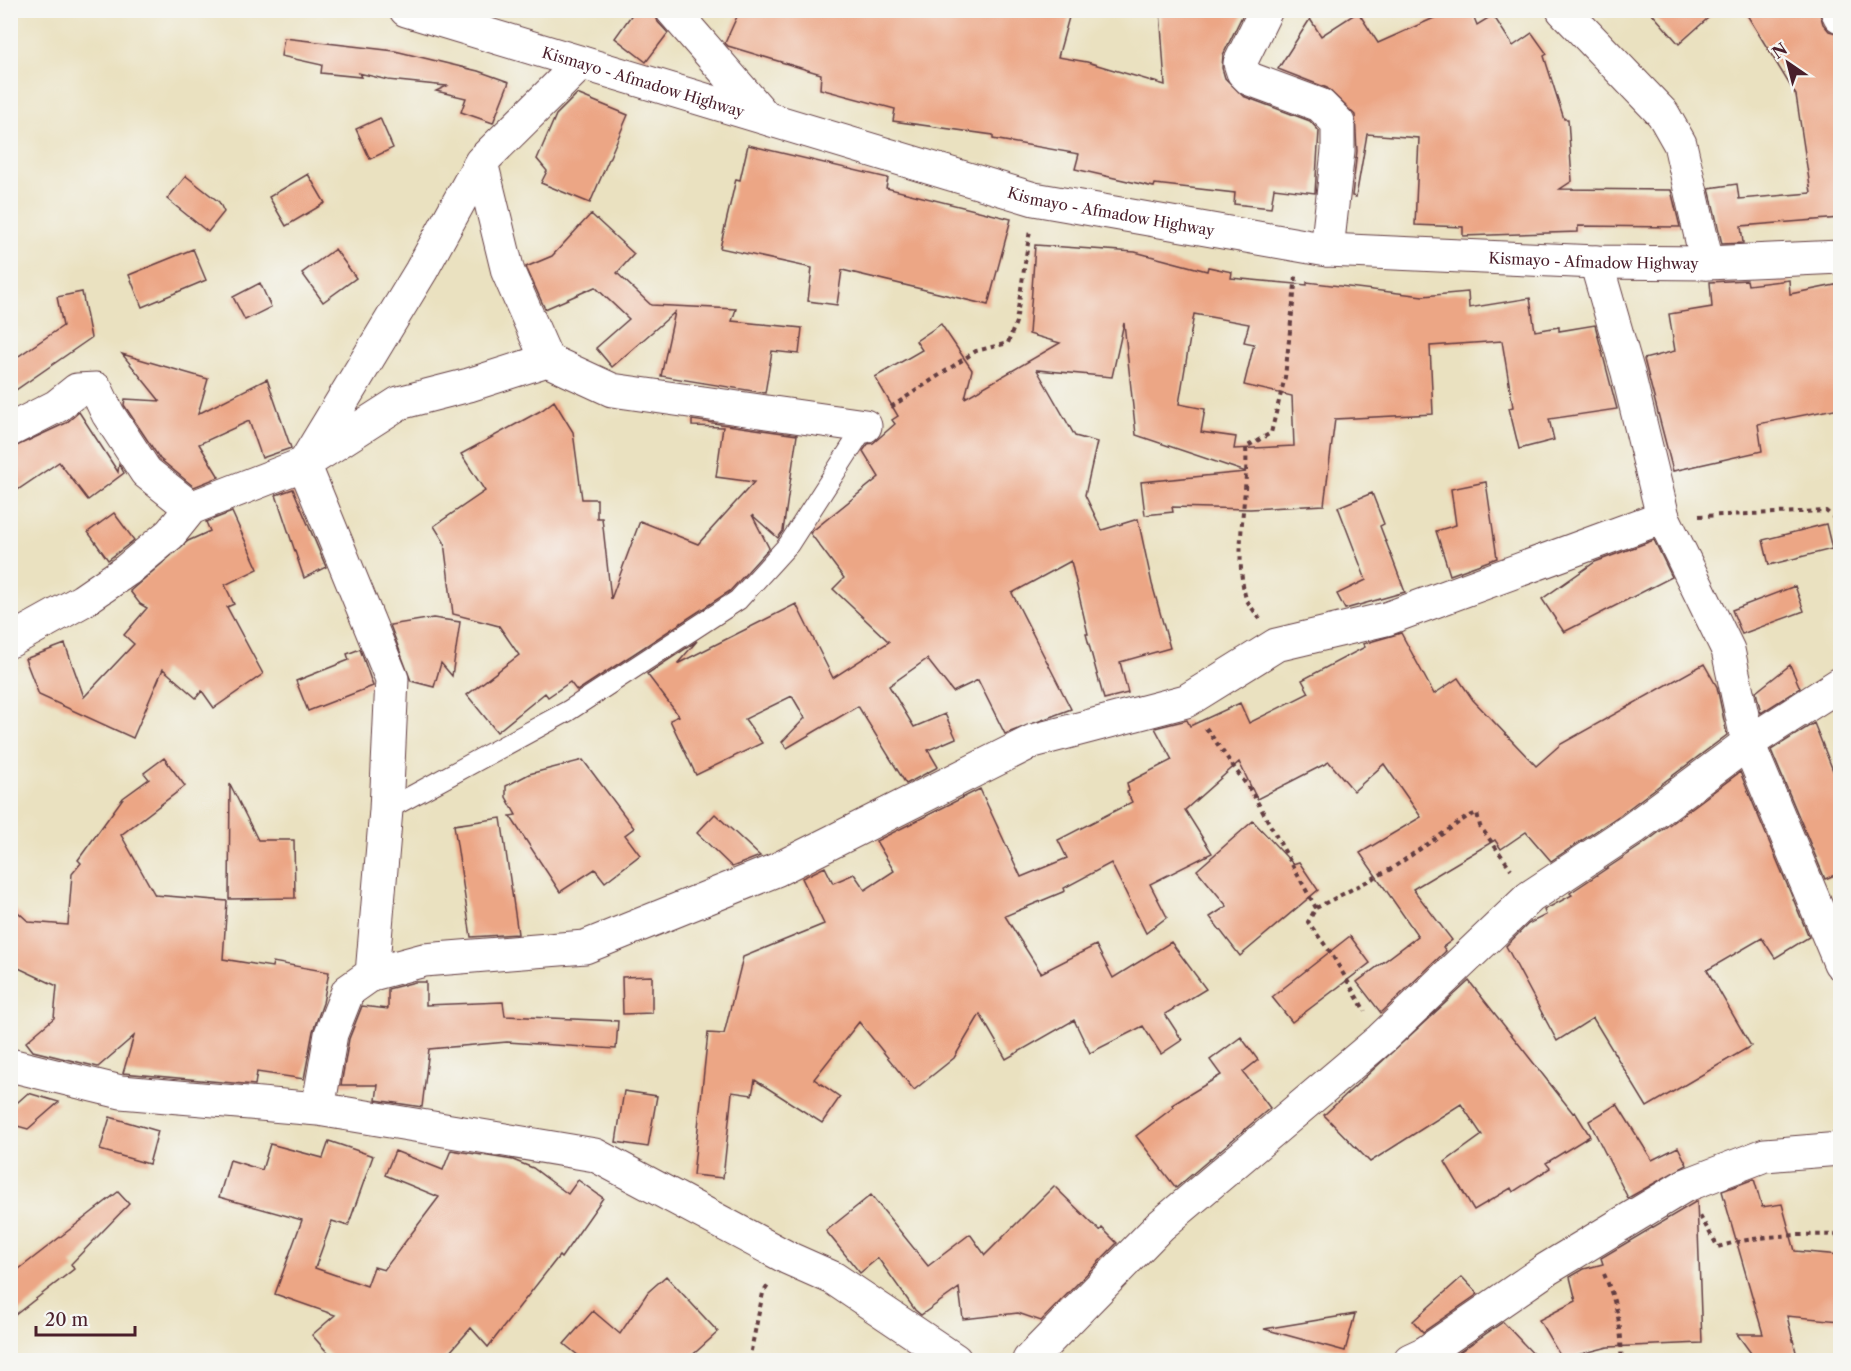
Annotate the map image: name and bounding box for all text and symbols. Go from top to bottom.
north arrow [1758,33,1818,93]
text: N [1768,38,1791,63]
street label: Kismayo - Afmadow Highway [540,42,747,121]
street label: Kismayo - Afmadow Highway [1005,182,1217,240]
street label: Kismayo - Afmadow Highway [1488,248,1699,272]
scale bar [36,1299,135,1337]
text: 20 m [45,1309,89,1331]

